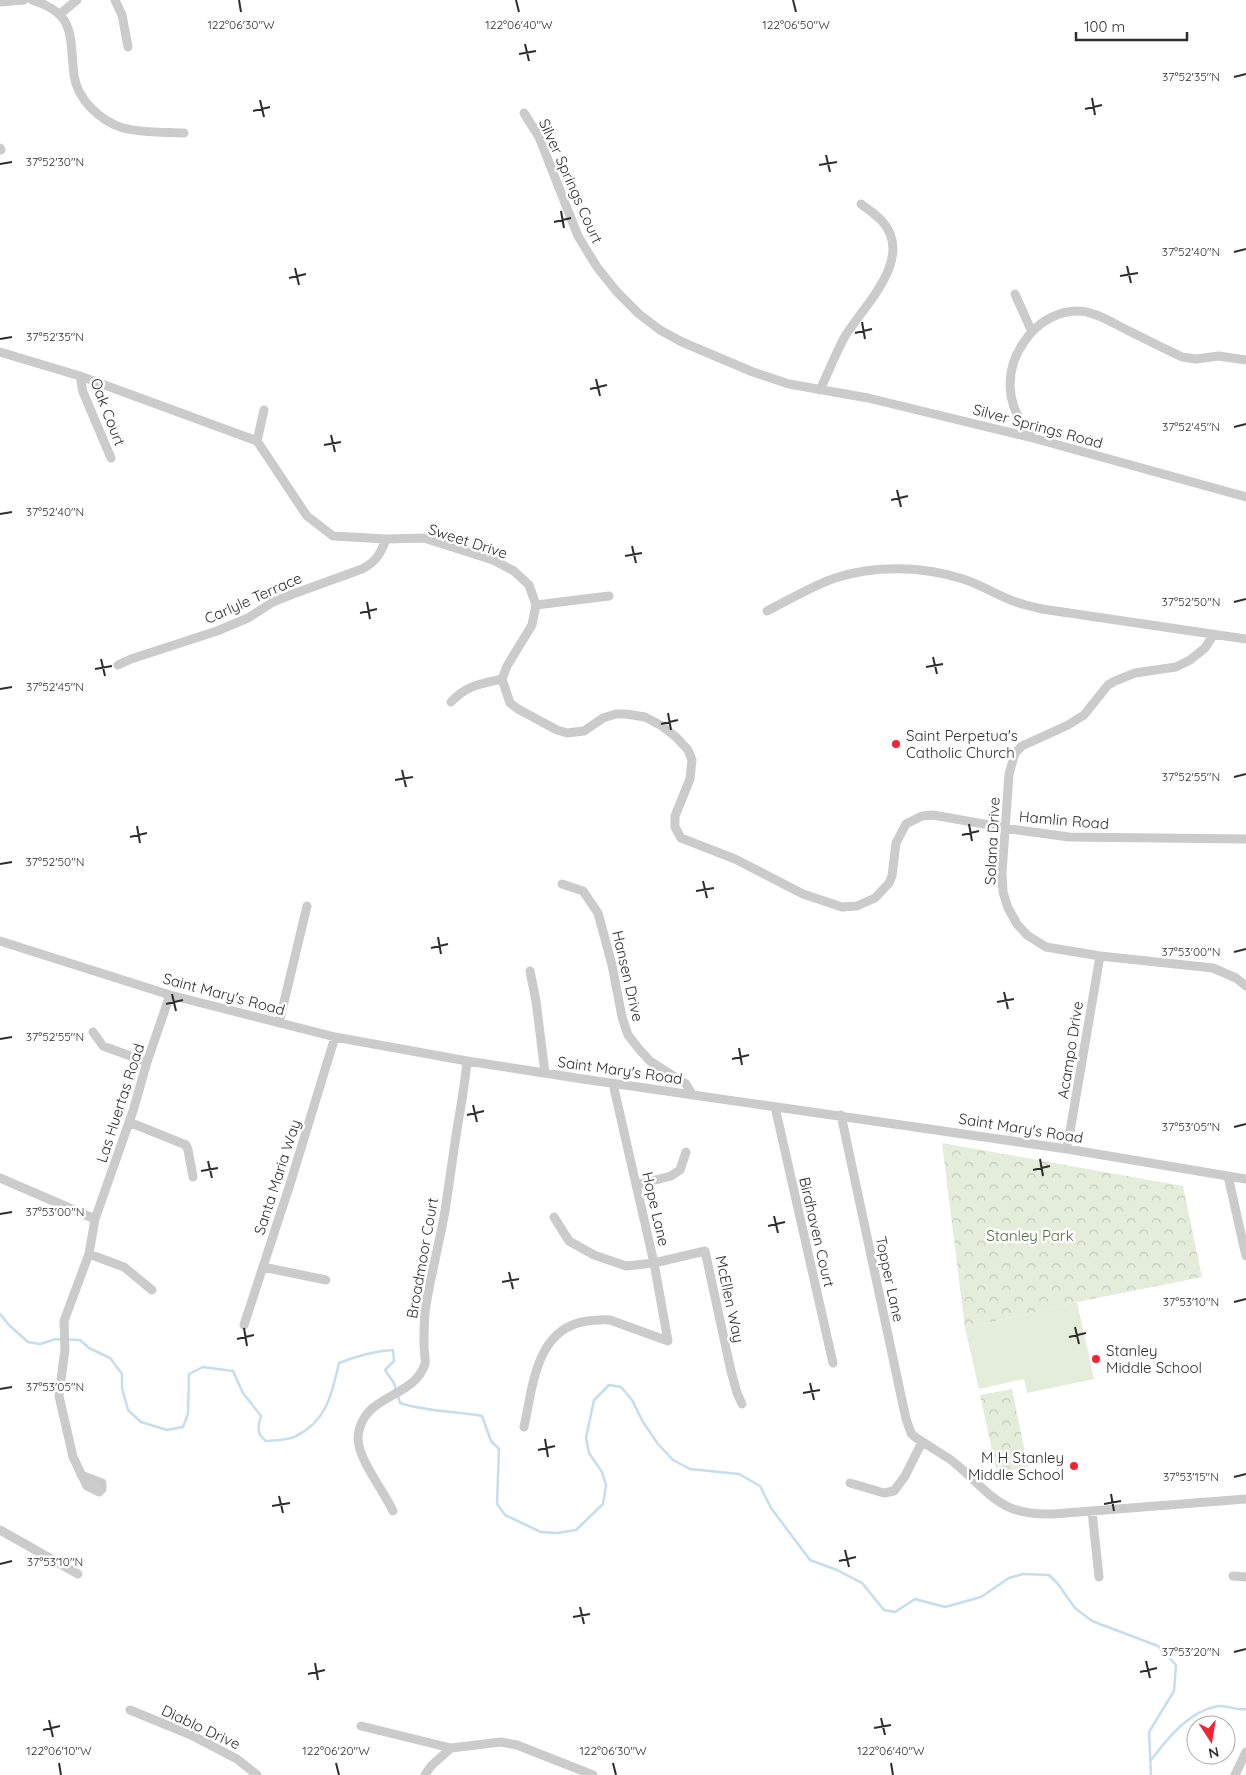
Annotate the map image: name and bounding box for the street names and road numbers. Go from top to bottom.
street label: Silver Springs Court [535,116,607,246]
street label: Oak Court [86,375,130,449]
street label: Silver Springs Road [971,400,1105,452]
street label: Sweet Drive [426,519,510,563]
street label: Carlyle Terrace [201,568,305,628]
street label: Solana Drive [980,797,1004,885]
street label: Hamlin Road [1018,807,1110,833]
street label: Hansen Drive [608,929,648,1023]
street label: Saint Mary's Road [161,969,287,1019]
street label: Acampo Drive [1053,1000,1087,1100]
street label: Las Huertas Road [92,1041,148,1165]
street label: Saint Mary's Road [556,1052,684,1088]
street label: Saint Mary's Road [957,1109,1085,1147]
street label: Santa Maria Way [249,1117,305,1237]
street label: Hope Lane [638,1170,674,1248]
street label: Birdhaven Court [795,1175,839,1289]
street label: Broadmoor Court [402,1196,442,1320]
street label: Topper Lane [872,1234,908,1324]
street label: McEllen Way [711,1254,749,1344]
street label: Diablo Drive [159,1700,243,1754]

